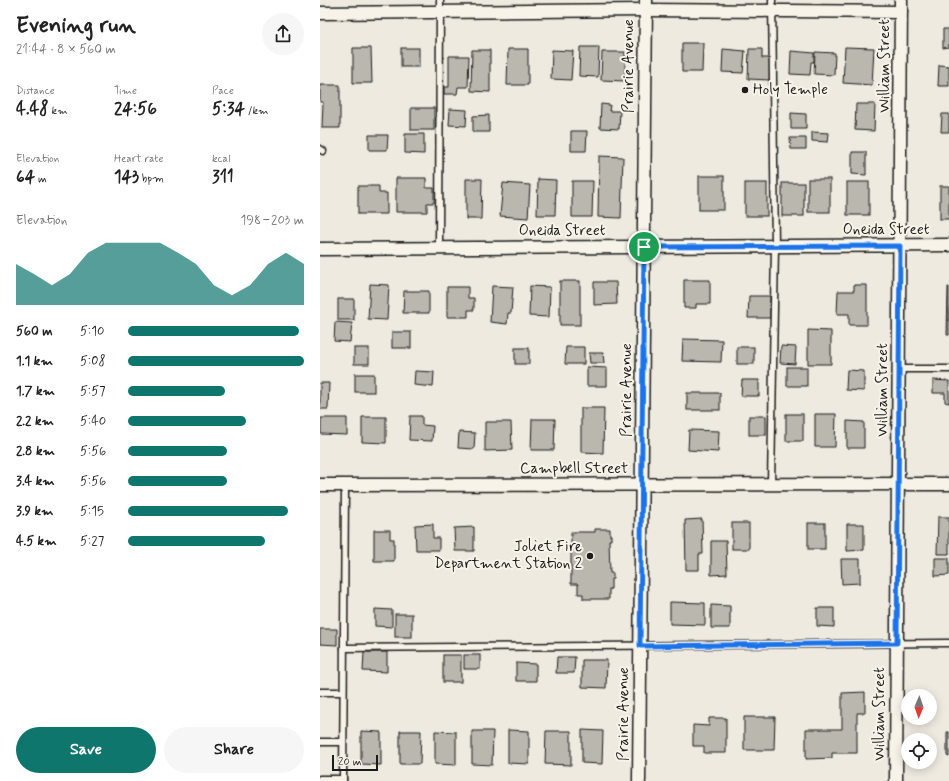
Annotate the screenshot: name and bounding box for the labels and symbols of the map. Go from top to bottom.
street label: Prairie Avenue [619,19,639,113]
street label: William Street [875,19,895,113]
place label: Holy Temple [753,80,828,100]
marker: Holy Temple [740,85,750,95]
street label: Oneida Street [843,220,930,240]
street label: Oneida Street [519,221,606,241]
pin [627,230,661,264]
street label: Prairie Avenue [617,343,637,437]
street label: William Street [873,343,893,437]
street label: Campbell Street [520,459,628,479]
place label: Joliet Fire Department Station 2 [434,537,582,574]
marker: Joliet Fire Department Station 2 [585,551,595,561]
street label: Prairie Avenue [614,667,634,761]
street label: William Street [870,667,890,761]
north arrow [901,689,937,725]
scale bar [332,753,378,772]

